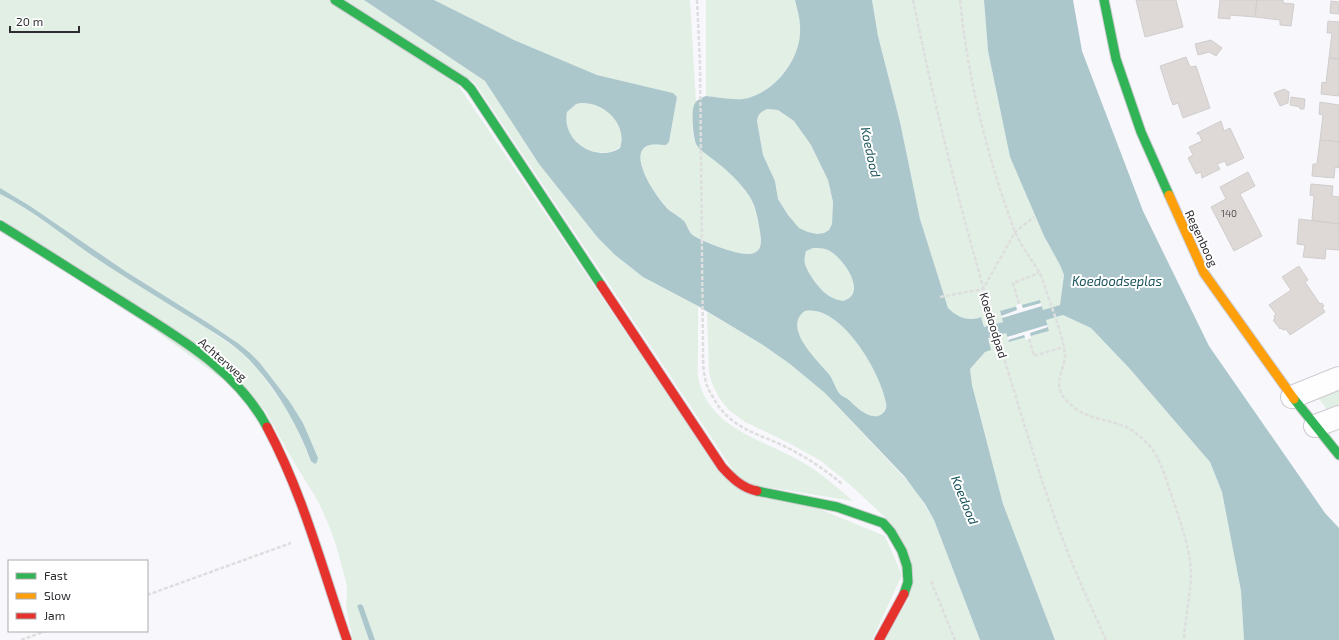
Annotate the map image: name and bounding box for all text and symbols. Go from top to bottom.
scale bar [10,8,79,34]
text: 20 m [16,14,43,28]
water label: Koedood [858,125,884,179]
street label: Regenboog [1183,207,1221,269]
house number: 140 [1221,207,1237,219]
water label: Koedoodseplas [1072,273,1163,289]
street label: Koedoodpad [977,290,1011,360]
street label: Achterweg [196,334,250,384]
water label: Koedood [948,473,982,527]
legend [8,560,148,632]
text: Fast [44,568,68,582]
text: Slow [44,588,71,602]
text: Jam [44,608,65,622]

